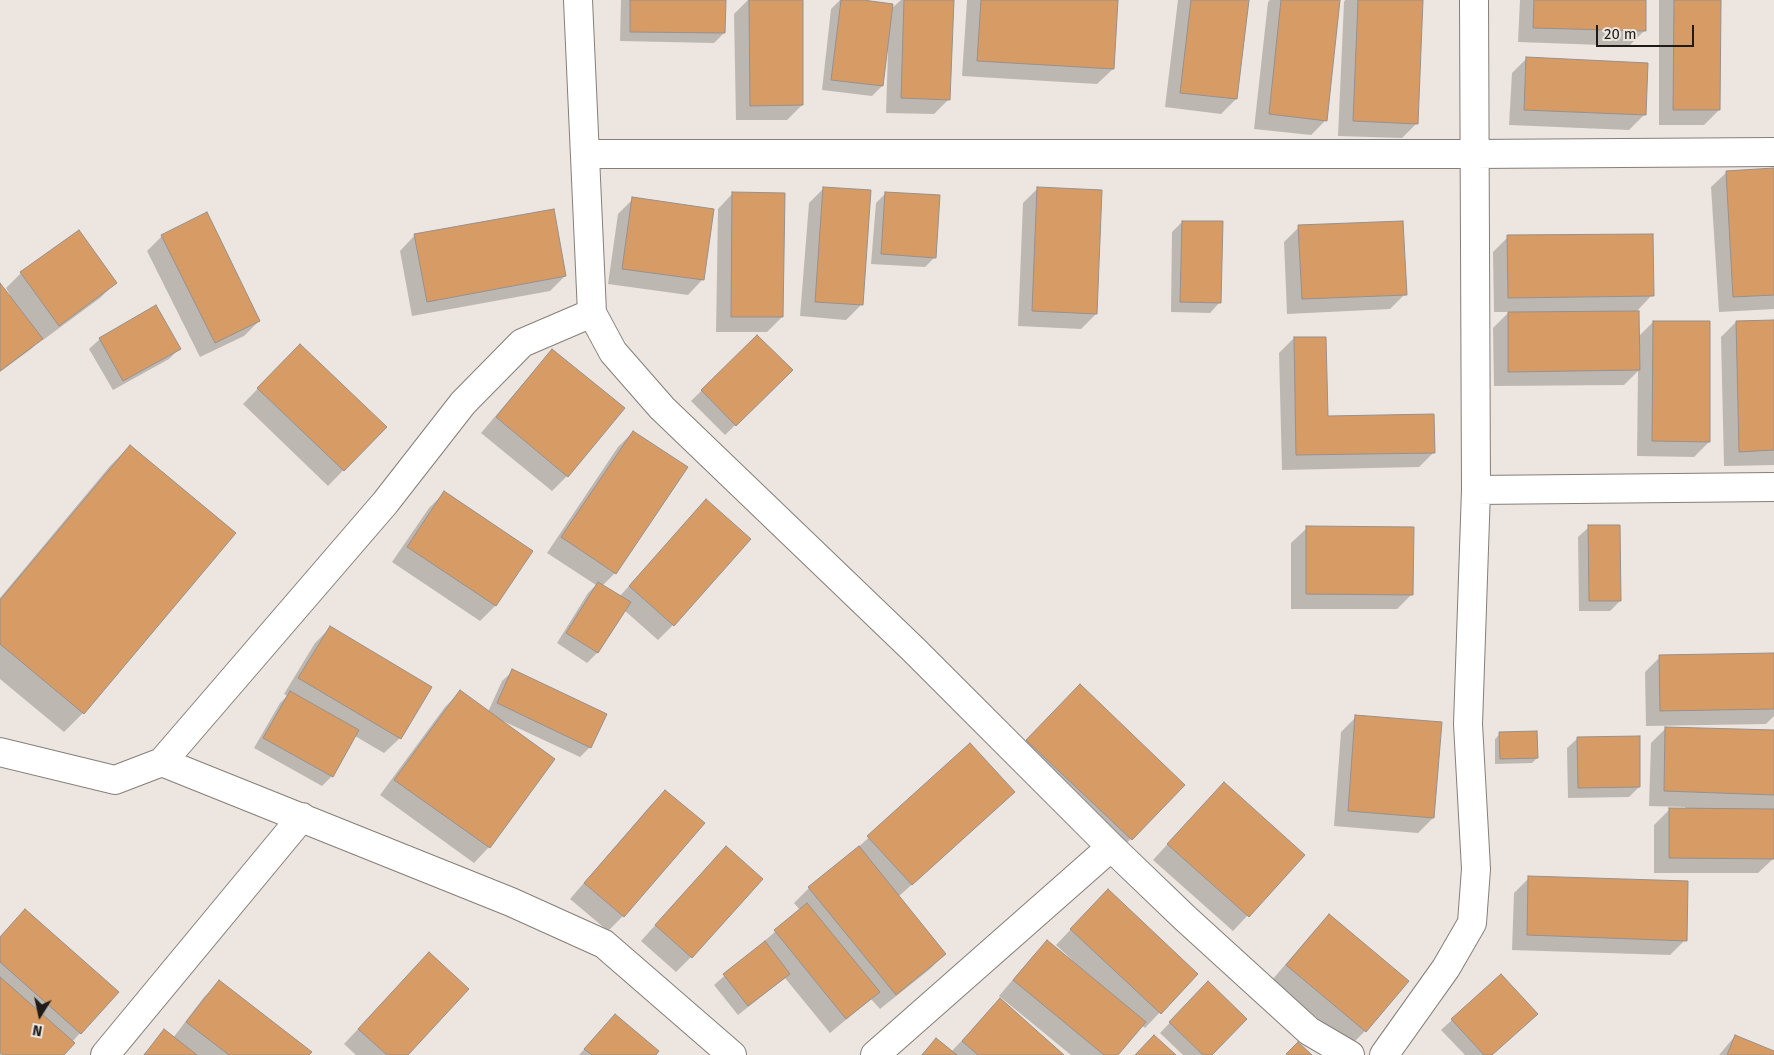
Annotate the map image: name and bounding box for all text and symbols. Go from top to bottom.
scale bar [1599,15,1696,47]
text: 20 m [1604,25,1637,43]
north arrow [15,990,65,1040]
text: N [31,1021,43,1039]

